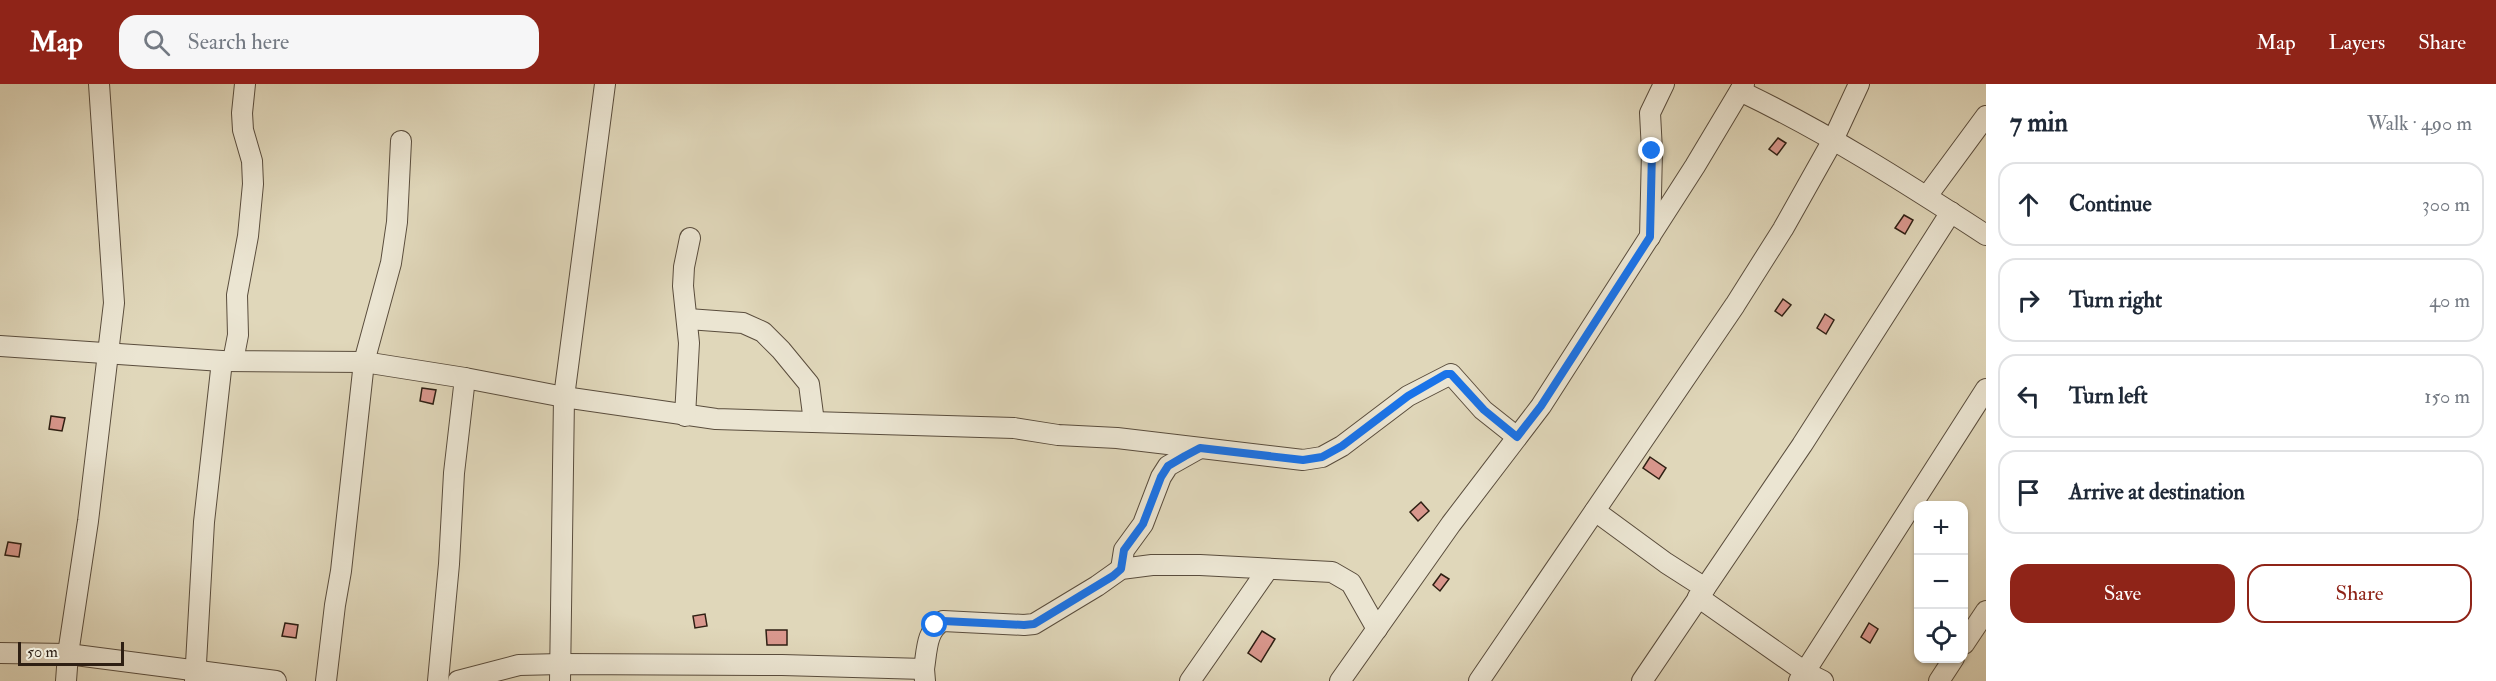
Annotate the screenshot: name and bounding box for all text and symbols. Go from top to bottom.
search box [119,15,539,69]
text: Map [30,25,83,60]
icon: search [140,26,173,59]
text: Search here [188,28,289,56]
text: Map [2256,29,2296,56]
text: Layers [2329,29,2385,56]
text: Share [2418,29,2466,56]
text: 7 min [2010,107,2068,139]
text: Walk · 490 m [2367,111,2472,136]
route end [1638,137,1664,163]
icon: ahead [2012,188,2045,221]
text: Continue [2069,190,2152,218]
text: 300 m [2422,192,2470,217]
icon: right [2012,284,2045,317]
text: Turn right [2069,286,2162,314]
text: 40 m [2429,288,2470,313]
icon: left [2012,380,2045,413]
text: Turn left [2069,382,2148,410]
text: 150 m [2424,384,2470,409]
icon: arrive [2012,476,2045,509]
text: Arrive at destination [2069,478,2245,506]
map controls [1914,501,1968,663]
button: + [1914,501,1968,555]
button: − [1914,555,1968,609]
button: Save [2010,564,2235,623]
button: Share [2247,564,2472,623]
button: locate [1914,609,1968,663]
route start [921,611,947,637]
scale bar [18,639,124,666]
text: 50 m [27,642,58,662]

